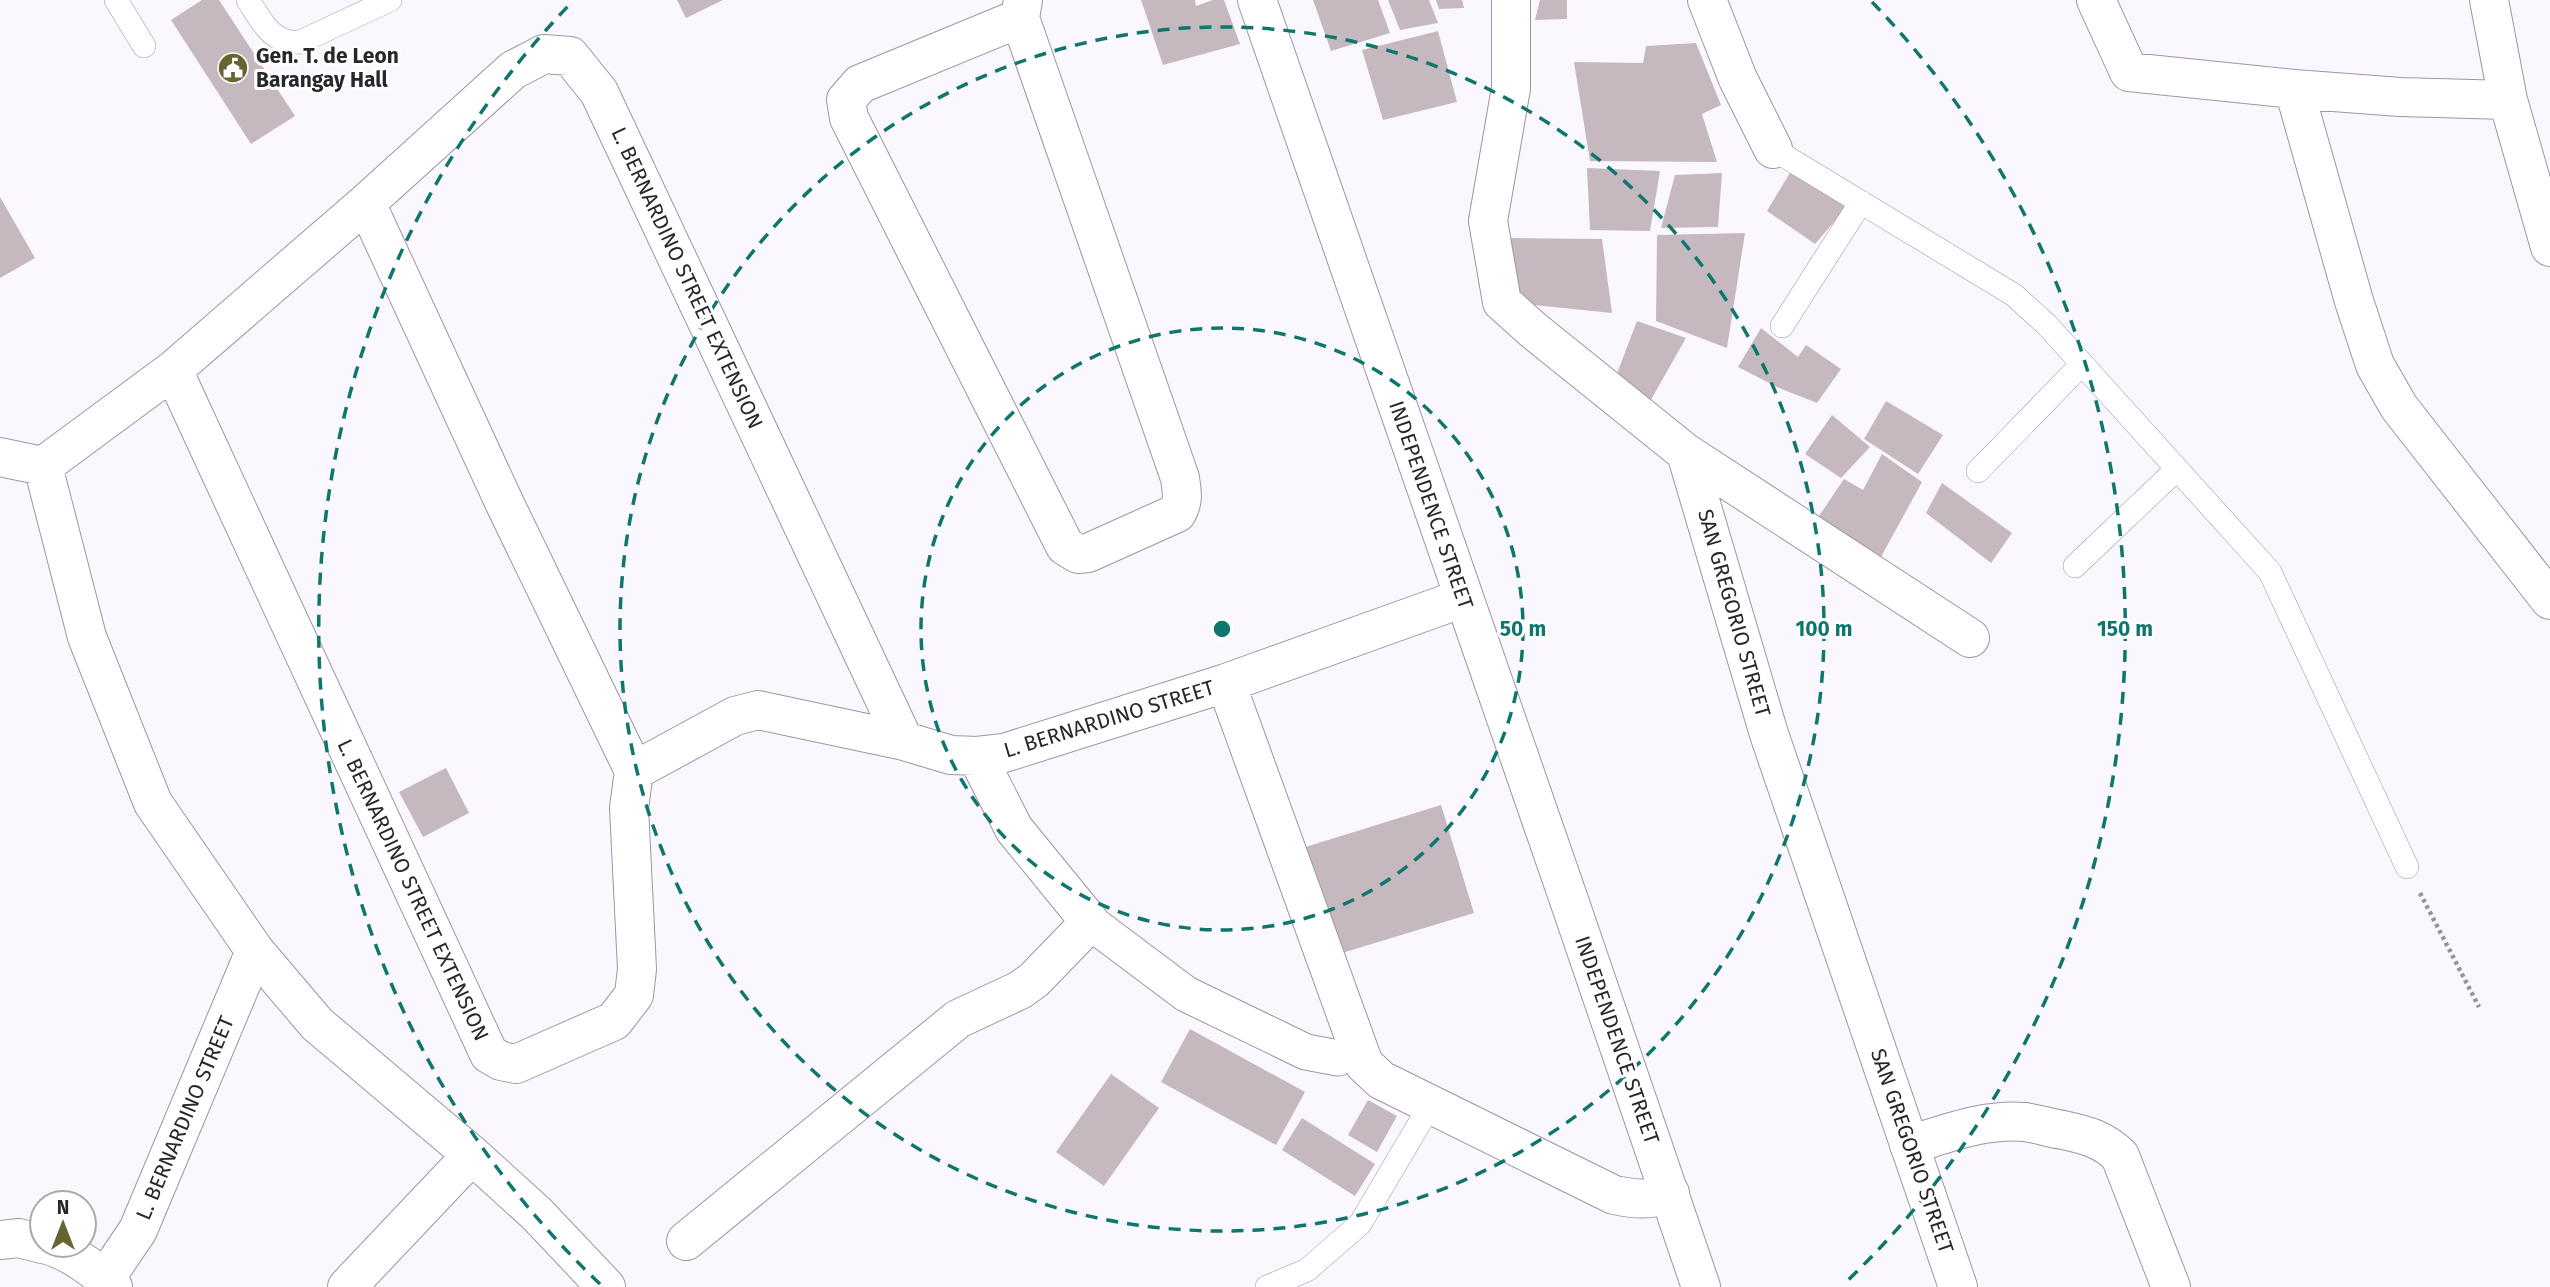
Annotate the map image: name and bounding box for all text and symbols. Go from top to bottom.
place label: Gen. T. de Leon Barangay Hall [256,43,399,93]
public building icon: Gen. T. de Leon Barangay Hall [216,51,250,85]
street label: L. BERNARDINO STREET EXTENSION [605,123,769,433]
street label: INDEPENDENCE STREET [1383,397,1479,613]
street label: SAN GREGORIO STREET [1692,506,1776,720]
text: 50 m [1500,616,1546,642]
text: 100 m [1795,616,1853,642]
text: 150 m [2097,616,2153,642]
centre of rings [1210,617,1234,641]
street label: L. BERNARDINO STREET [1001,675,1218,763]
street label: L. BERNARDINO STREET EXTENSION [331,735,495,1045]
street label: INDEPENDENCE STREET [1569,932,1665,1148]
street label: L. BERNARDINO STREET [130,1012,240,1224]
street label: SAN GREGORIO STREET [1865,1045,1959,1257]
north arrow [28,1189,98,1259]
text: N [57,1196,69,1219]

